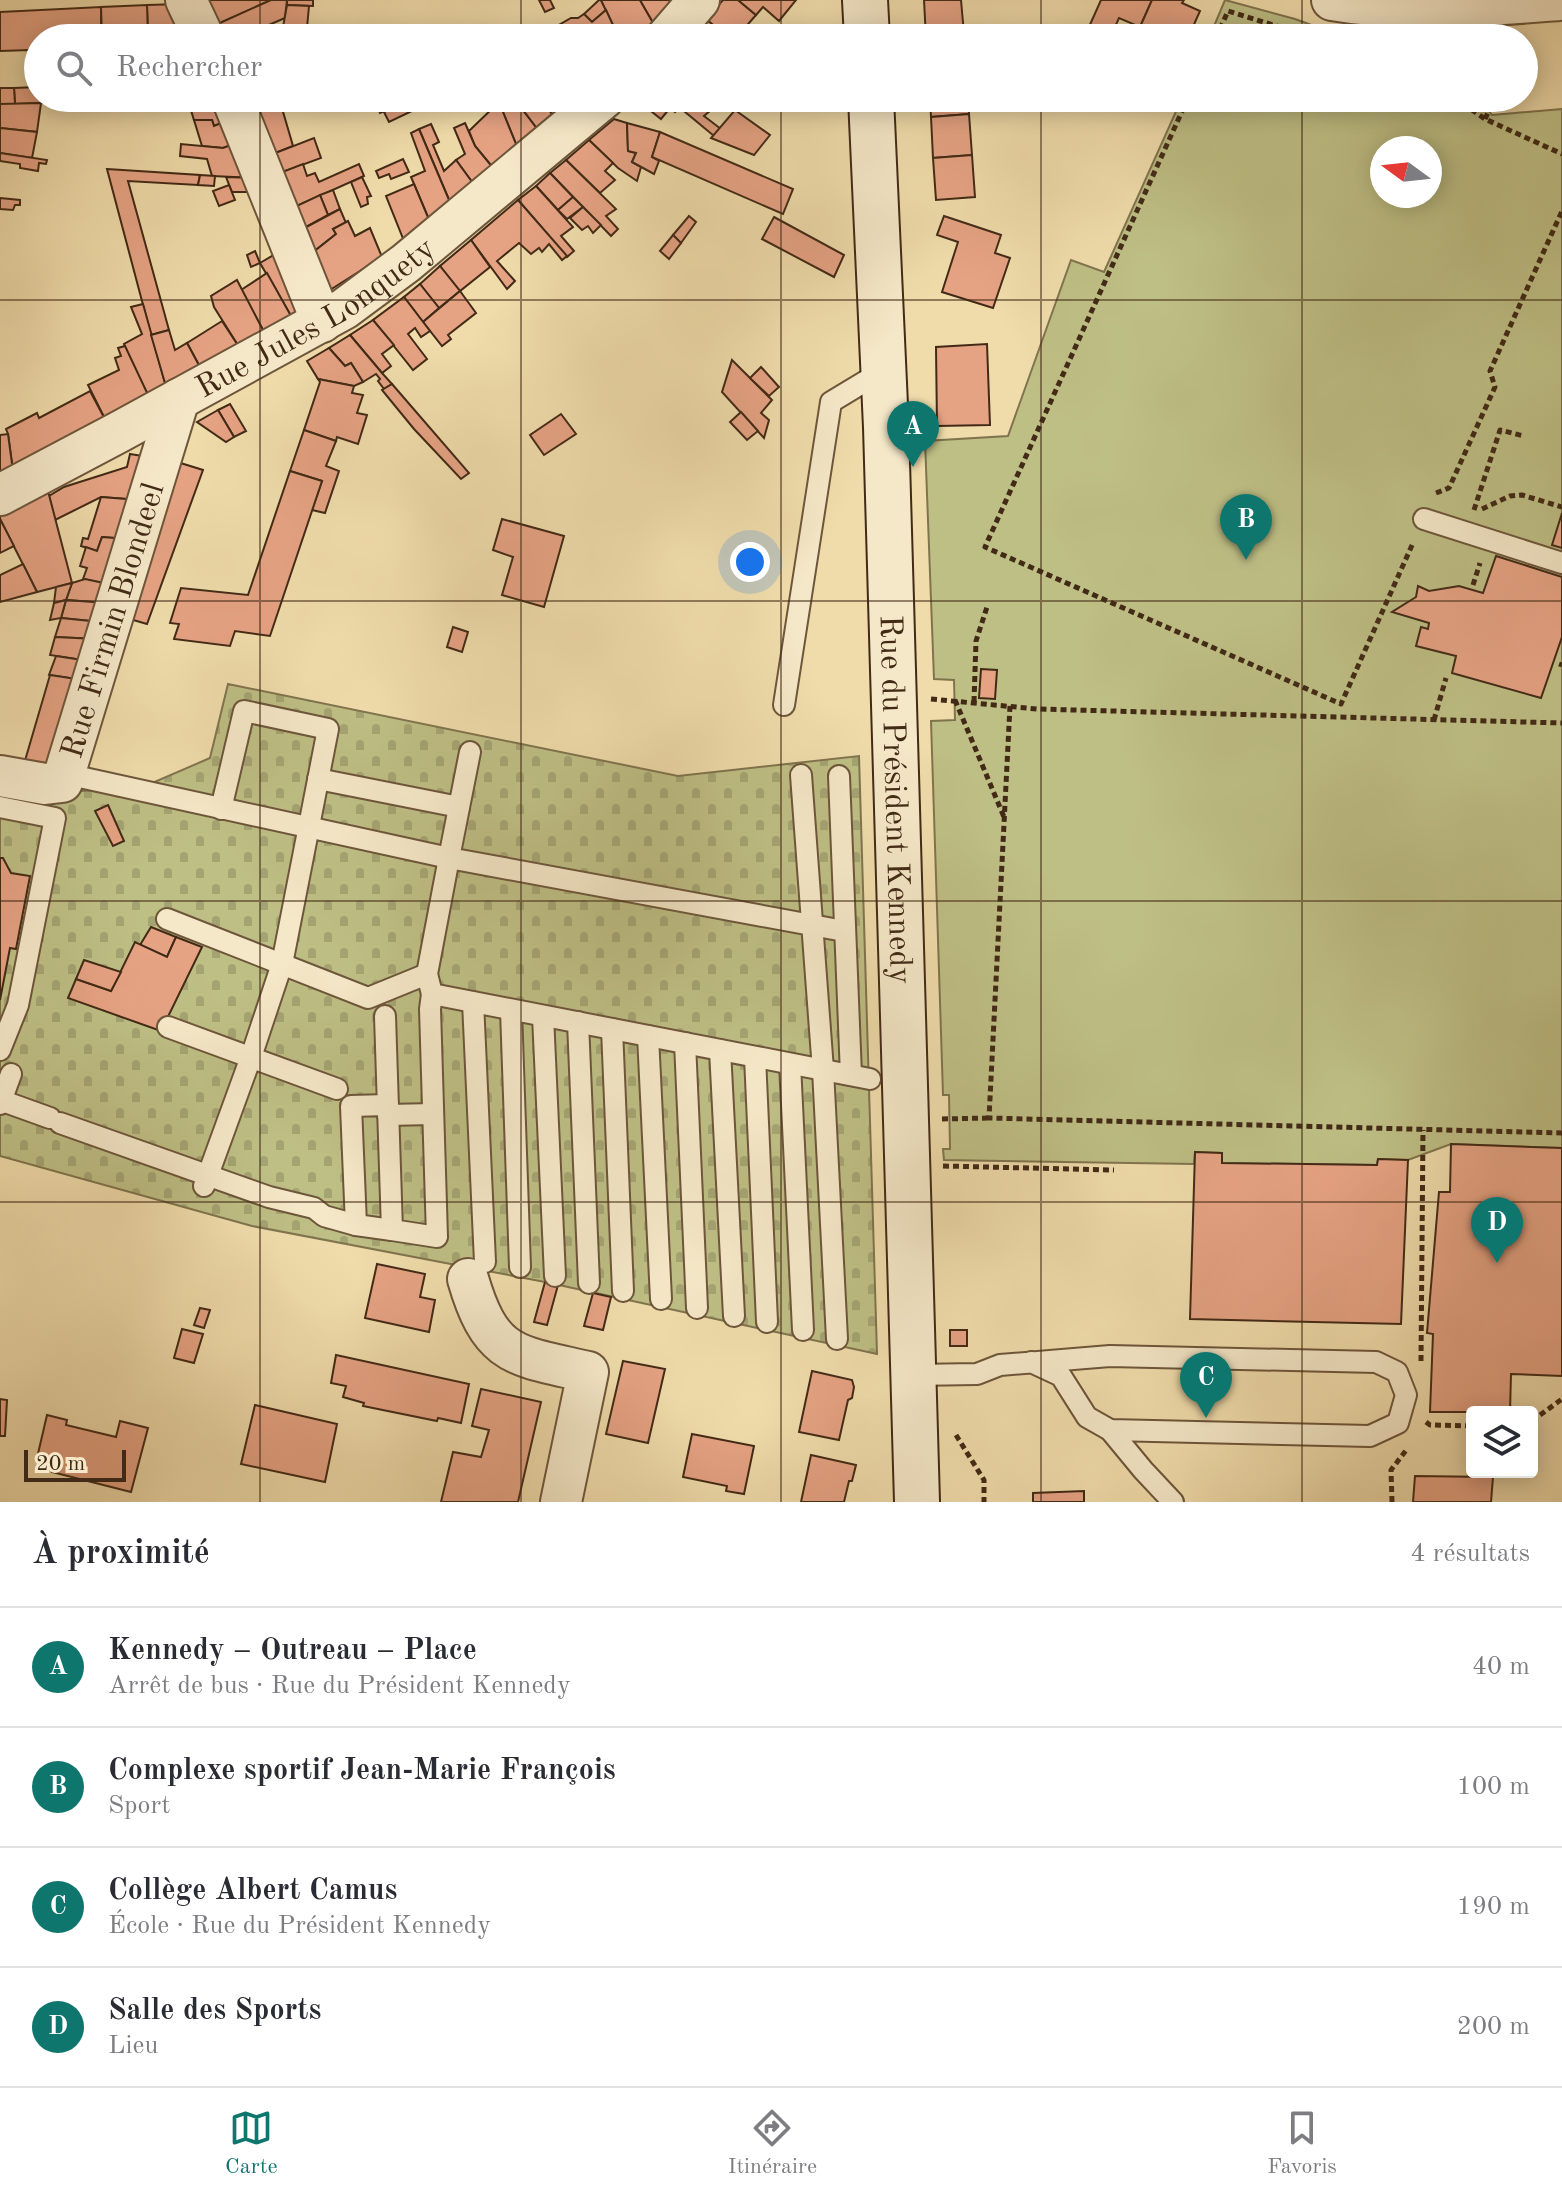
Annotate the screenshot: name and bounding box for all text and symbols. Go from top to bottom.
search box [24,24,1538,112]
icon: search [52,46,96,90]
text: Rechercher [116,53,262,83]
north arrow [1370,136,1442,208]
street label: Rue Jules Lonquety [192,233,442,406]
pin: A [887,401,939,467]
street label: Rue Firmin Blondeel [57,480,171,763]
pin: B [1220,494,1272,560]
your location [730,542,770,582]
street label: Rue du Président Kennedy [872,614,915,985]
pin: D [1471,1197,1523,1263]
pin: C [1180,1352,1232,1418]
map controls [1466,1406,1538,1478]
button: layers [1466,1406,1538,1478]
scale bar [24,1446,126,1482]
text: 20 m [36,1453,85,1475]
text: À proximité [32,1537,210,1571]
text: 4 résultats [1411,1541,1530,1567]
text: Kennedy – Outreau – Place [108,1636,477,1666]
text: A [48,1654,68,1680]
text: 40 m [1472,1654,1530,1680]
text: Arrêt de bus · Rue du Président Kennedy [108,1673,571,1699]
text: Complexe sportif Jean-Marie François [108,1756,616,1786]
text: B [49,1774,67,1800]
text: 100 m [1457,1774,1530,1800]
text: Sport [108,1793,170,1819]
text: Collège Albert Camus [108,1876,397,1906]
text: C [49,1894,67,1920]
text: 190 m [1457,1894,1530,1920]
text: École · Rue du Président Kennedy [108,1913,491,1939]
text: Salle des Sports [108,1996,321,2026]
text: D [48,2014,68,2040]
text: 200 m [1457,2014,1530,2040]
text: Lieu [108,2033,158,2059]
tab: Carte [225,2106,278,2181]
tab: Itinéraire [728,2106,817,2181]
tab: Favoris [1267,2106,1337,2181]

